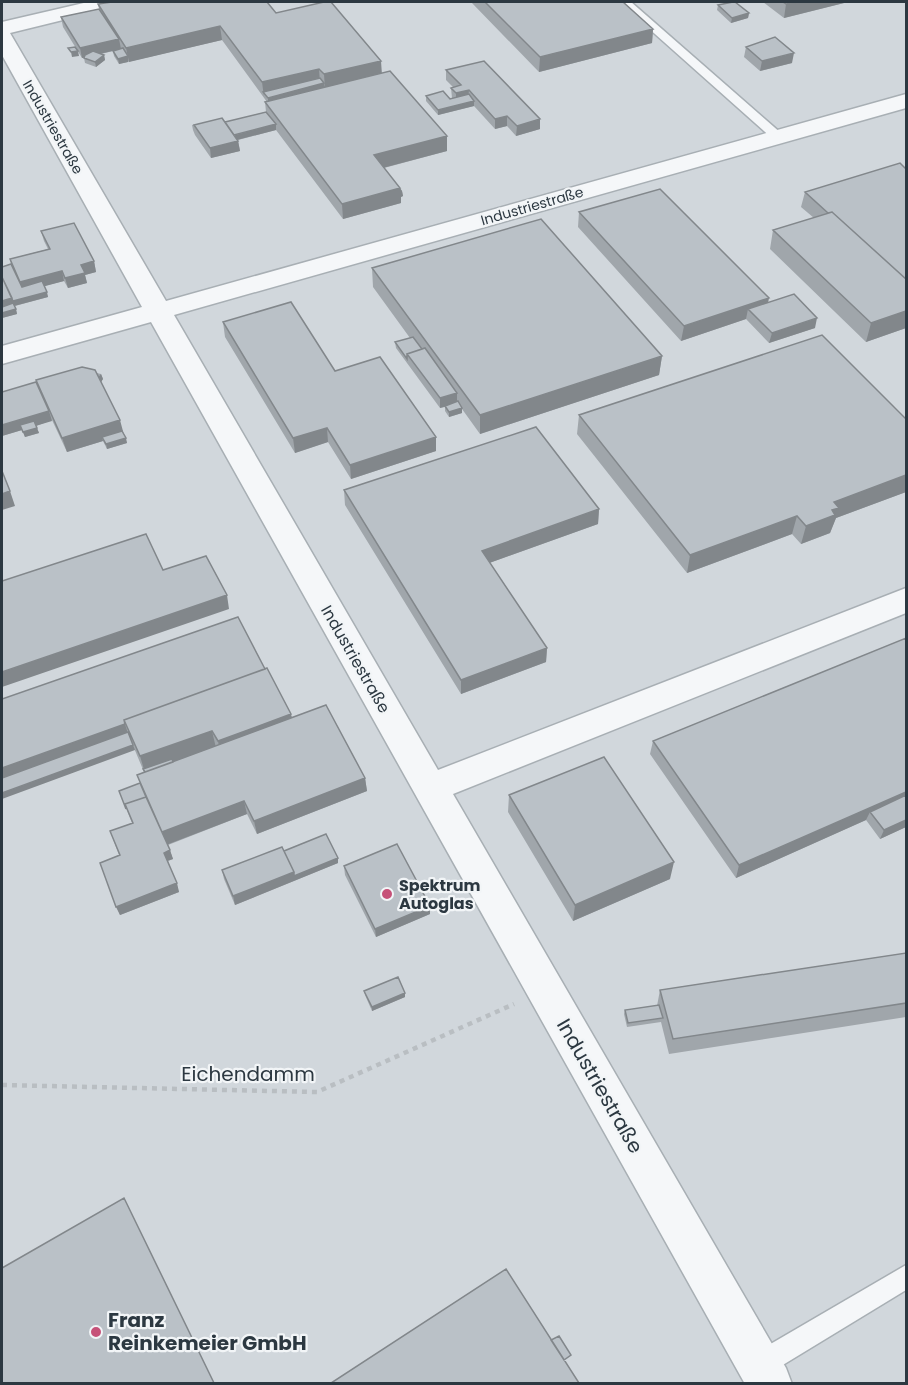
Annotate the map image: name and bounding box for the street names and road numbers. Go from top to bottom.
street label: Industriestraße [18,76,88,178]
street label: Industriestraße [478,182,586,230]
street label: Industriestraße [315,601,396,717]
street label: Industriestraße [550,1014,650,1158]
street label: Eichendamm [181,1060,315,1088]

